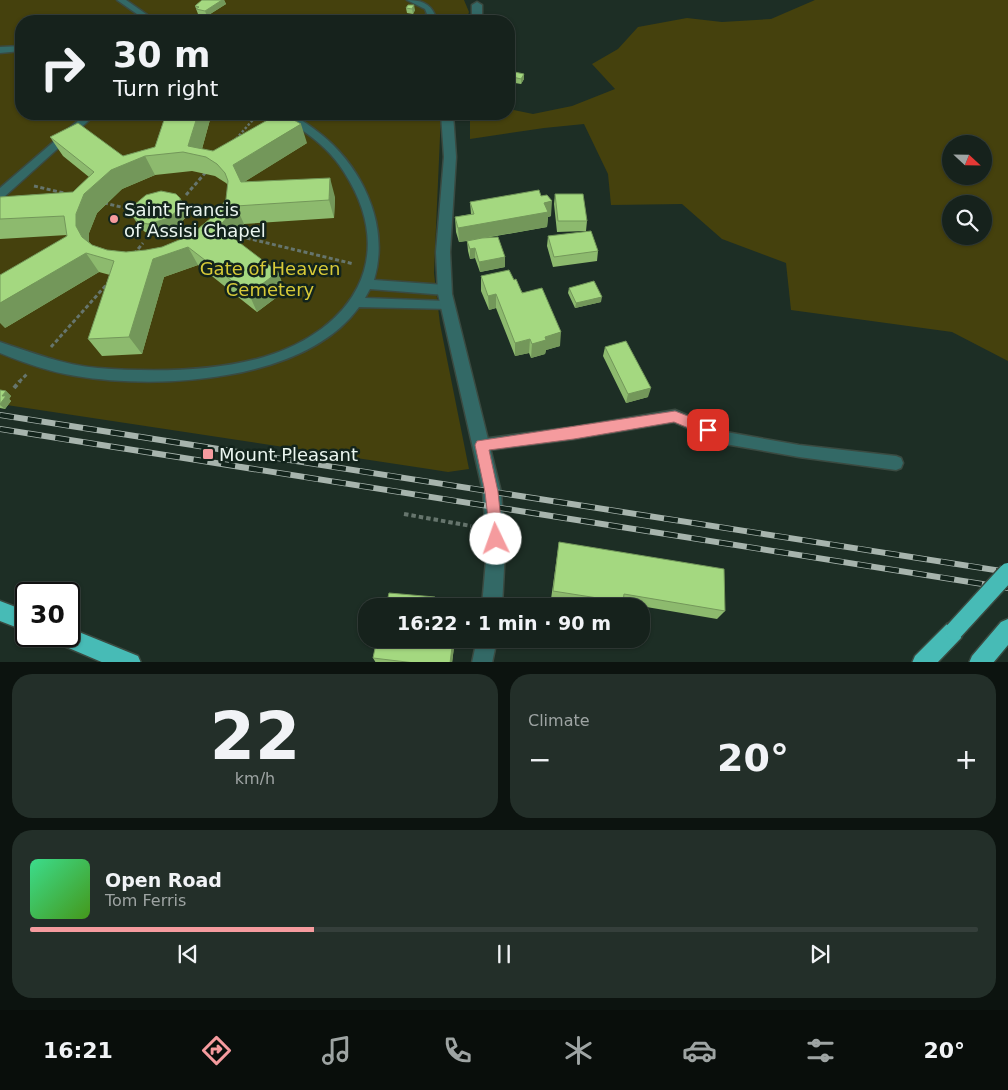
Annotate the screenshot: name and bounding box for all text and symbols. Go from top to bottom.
icon: right [30,35,95,100]
text: 30 m [113,35,210,75]
text: Turn right [113,76,218,101]
north arrow [942,135,992,185]
map controls [942,135,992,245]
button: search [942,195,992,245]
place label: Saint Francis of Assisi Chapel [124,199,266,241]
marker: Saint Francis of Assisi Chapel [108,213,120,225]
park label: Gate of Heaven Cemetery [200,258,340,300]
pin [687,409,729,451]
icon: arrive [694,416,722,444]
place label: Mount Pleasant [219,444,358,465]
marker: Mount Pleasant [201,447,215,461]
position arrow [469,512,521,564]
speed limit sign: 30 [15,582,80,647]
text: 16:22 · 1 min · 90 m [397,612,611,634]
text: 22 [210,699,300,774]
text: Climate [528,711,590,730]
text: 20° [717,736,789,780]
text: − [528,743,551,776]
text: + [955,743,978,776]
text: km/h [235,769,275,788]
text: Open Road [105,869,222,891]
text: Tom Ferris [105,891,186,910]
icon: previous [174,940,202,968]
icon: pause [490,940,518,968]
icon: next [806,940,834,968]
icon: directions [199,1033,234,1068]
icon: music [319,1033,354,1068]
icon: phone [440,1033,475,1068]
icon: climate [561,1033,596,1068]
icon: car [682,1033,717,1068]
icon: filters [803,1033,838,1068]
text: 16:21 [43,1038,113,1063]
text: 20° [923,1038,965,1063]

